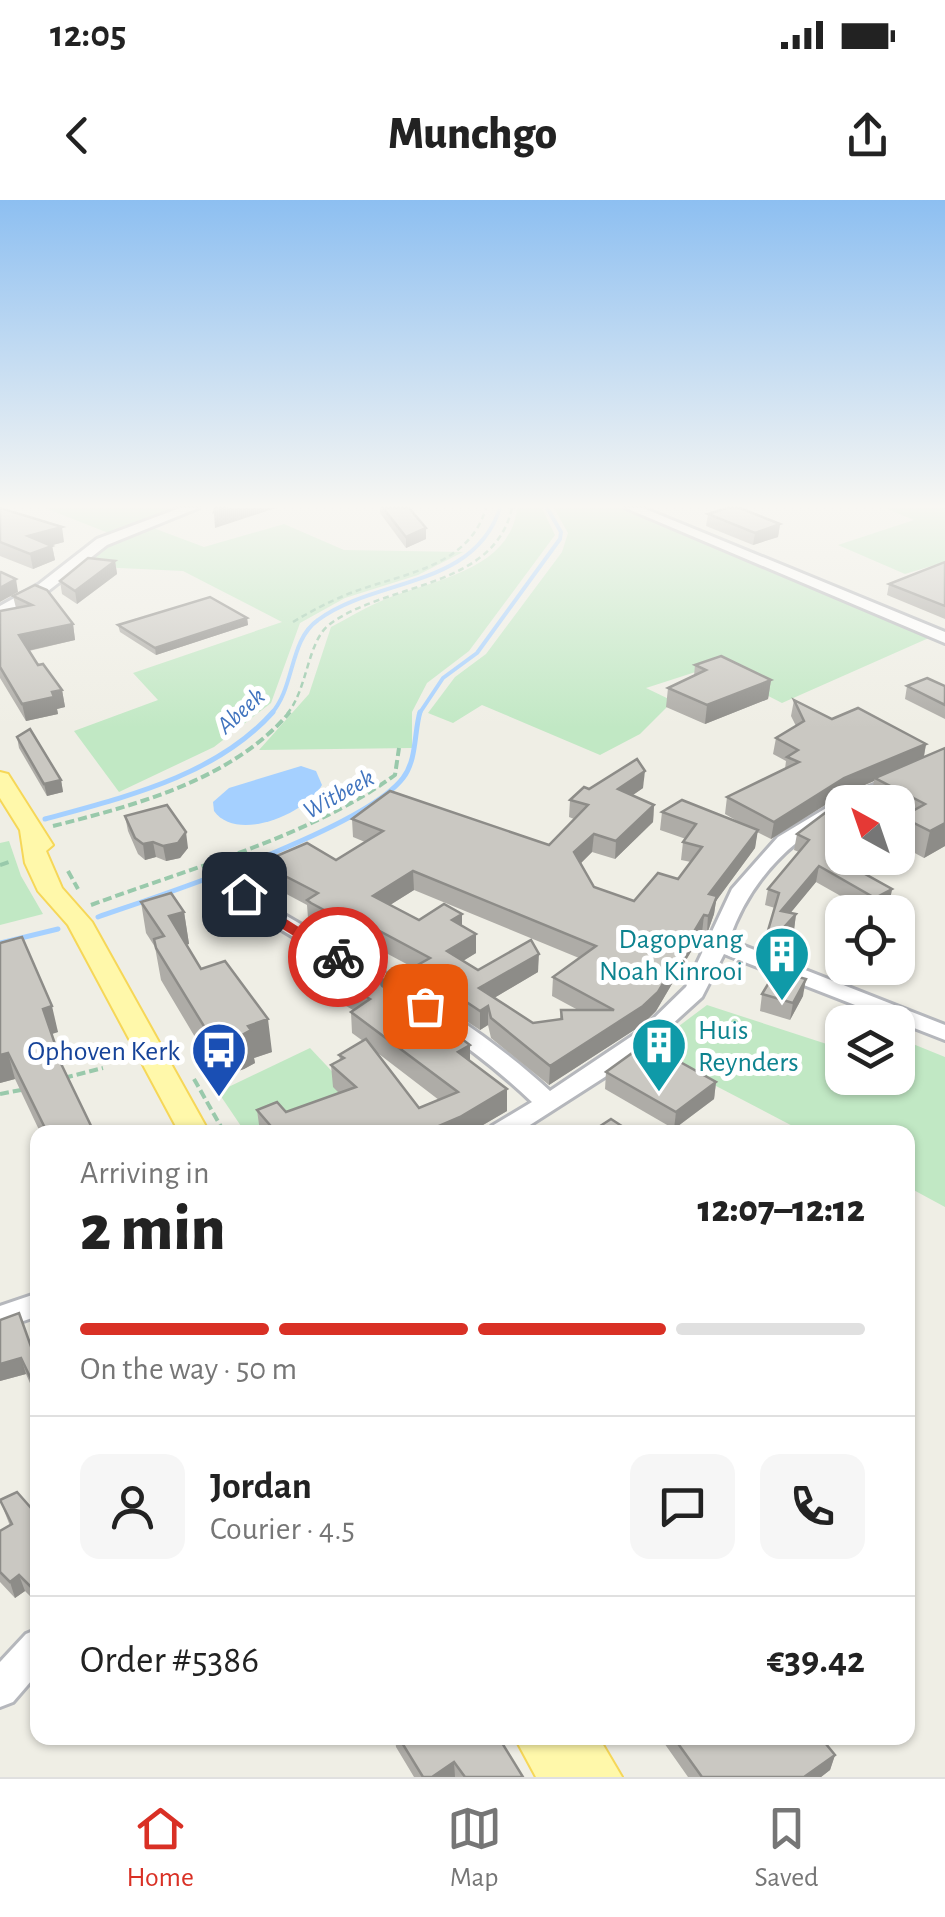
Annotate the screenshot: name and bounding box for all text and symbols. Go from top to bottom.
text: 12:05 [50,16,127,54]
icon: back [50,108,105,163]
icon: share [840,108,895,163]
text: Munchgo [388,112,557,157]
water label: Abeek [212,683,270,739]
water label: Witbeek [299,765,378,824]
north arrow [825,785,915,875]
map controls [825,785,915,1095]
pin [202,852,287,937]
icon: home [217,867,272,922]
button: locate [825,895,915,985]
courier [288,907,388,1007]
building icon: Dagopvang Noah Kinrooi [752,924,812,1003]
place label: Dagopvang Noah Kinrooi [599,926,743,986]
icon: bike [311,930,366,985]
pin [383,964,468,1049]
icon: bag [398,979,453,1034]
button: layers [825,1005,915,1095]
building icon: Huis Reynders [629,1015,689,1094]
place label: Huis Reynders [698,1017,799,1077]
bus stop icon: Ophoven Kerk [189,1020,249,1099]
place label: Ophoven Kerk [27,1038,180,1066]
text: Arriving in [80,1157,209,1189]
text: 12:07–12:12 [697,1191,865,1229]
text: 2 min [80,1197,226,1262]
text: On the way · 50 m [80,1353,297,1385]
button: person [80,1454,185,1559]
button: chat [630,1454,735,1559]
button: phone [760,1454,865,1559]
text: Jordan [210,1468,312,1506]
text: Courier · 4.5 [210,1513,355,1545]
text: Order #5386 [80,1642,259,1680]
text: €39.42 [767,1642,865,1680]
tab: Home [126,1801,194,1895]
tab: Map [447,1801,502,1895]
tab: Saved [754,1801,819,1895]

